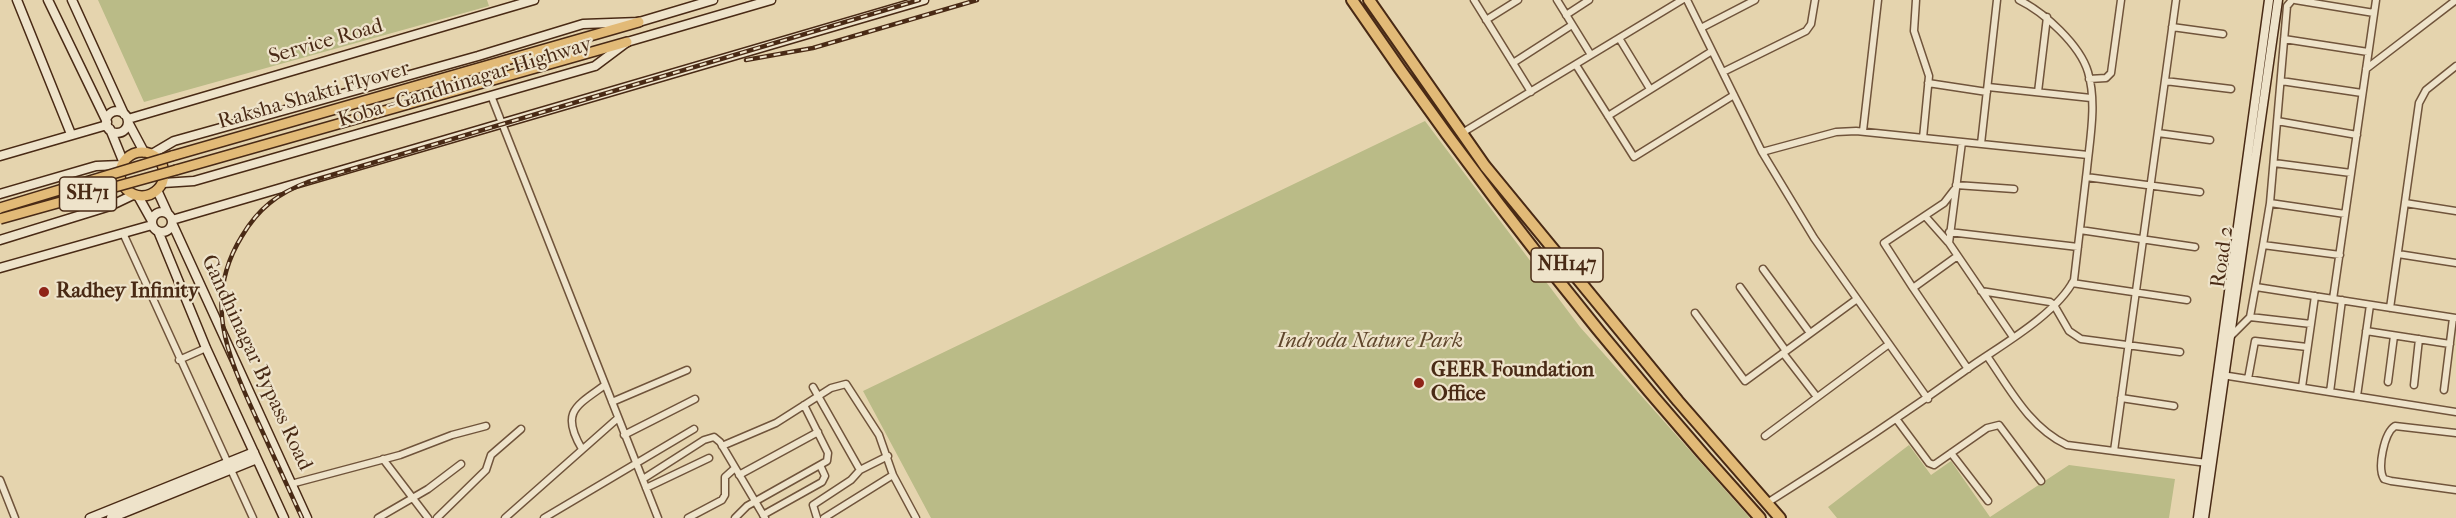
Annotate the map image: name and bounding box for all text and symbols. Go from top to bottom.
street label: Service Road [266,14,386,70]
street label: Koba - Gandhinagar Highway [335,32,595,134]
street label: Raksha Shakti Flyover [215,57,413,135]
road number: SH71 [60,177,116,211]
street label: Road 2 [2206,225,2240,289]
road number: NH147 [1531,248,1603,282]
street label: Gandhinagar Bypass Road [195,251,317,475]
place label: Radhey Infinity [56,279,199,305]
marker: Radhey Infinity [37,285,51,299]
park label: Indroda Nature Park [1277,329,1463,355]
place label: GEER Foundation Office [1431,358,1594,408]
marker: GEER Foundation Office [1412,376,1426,390]

